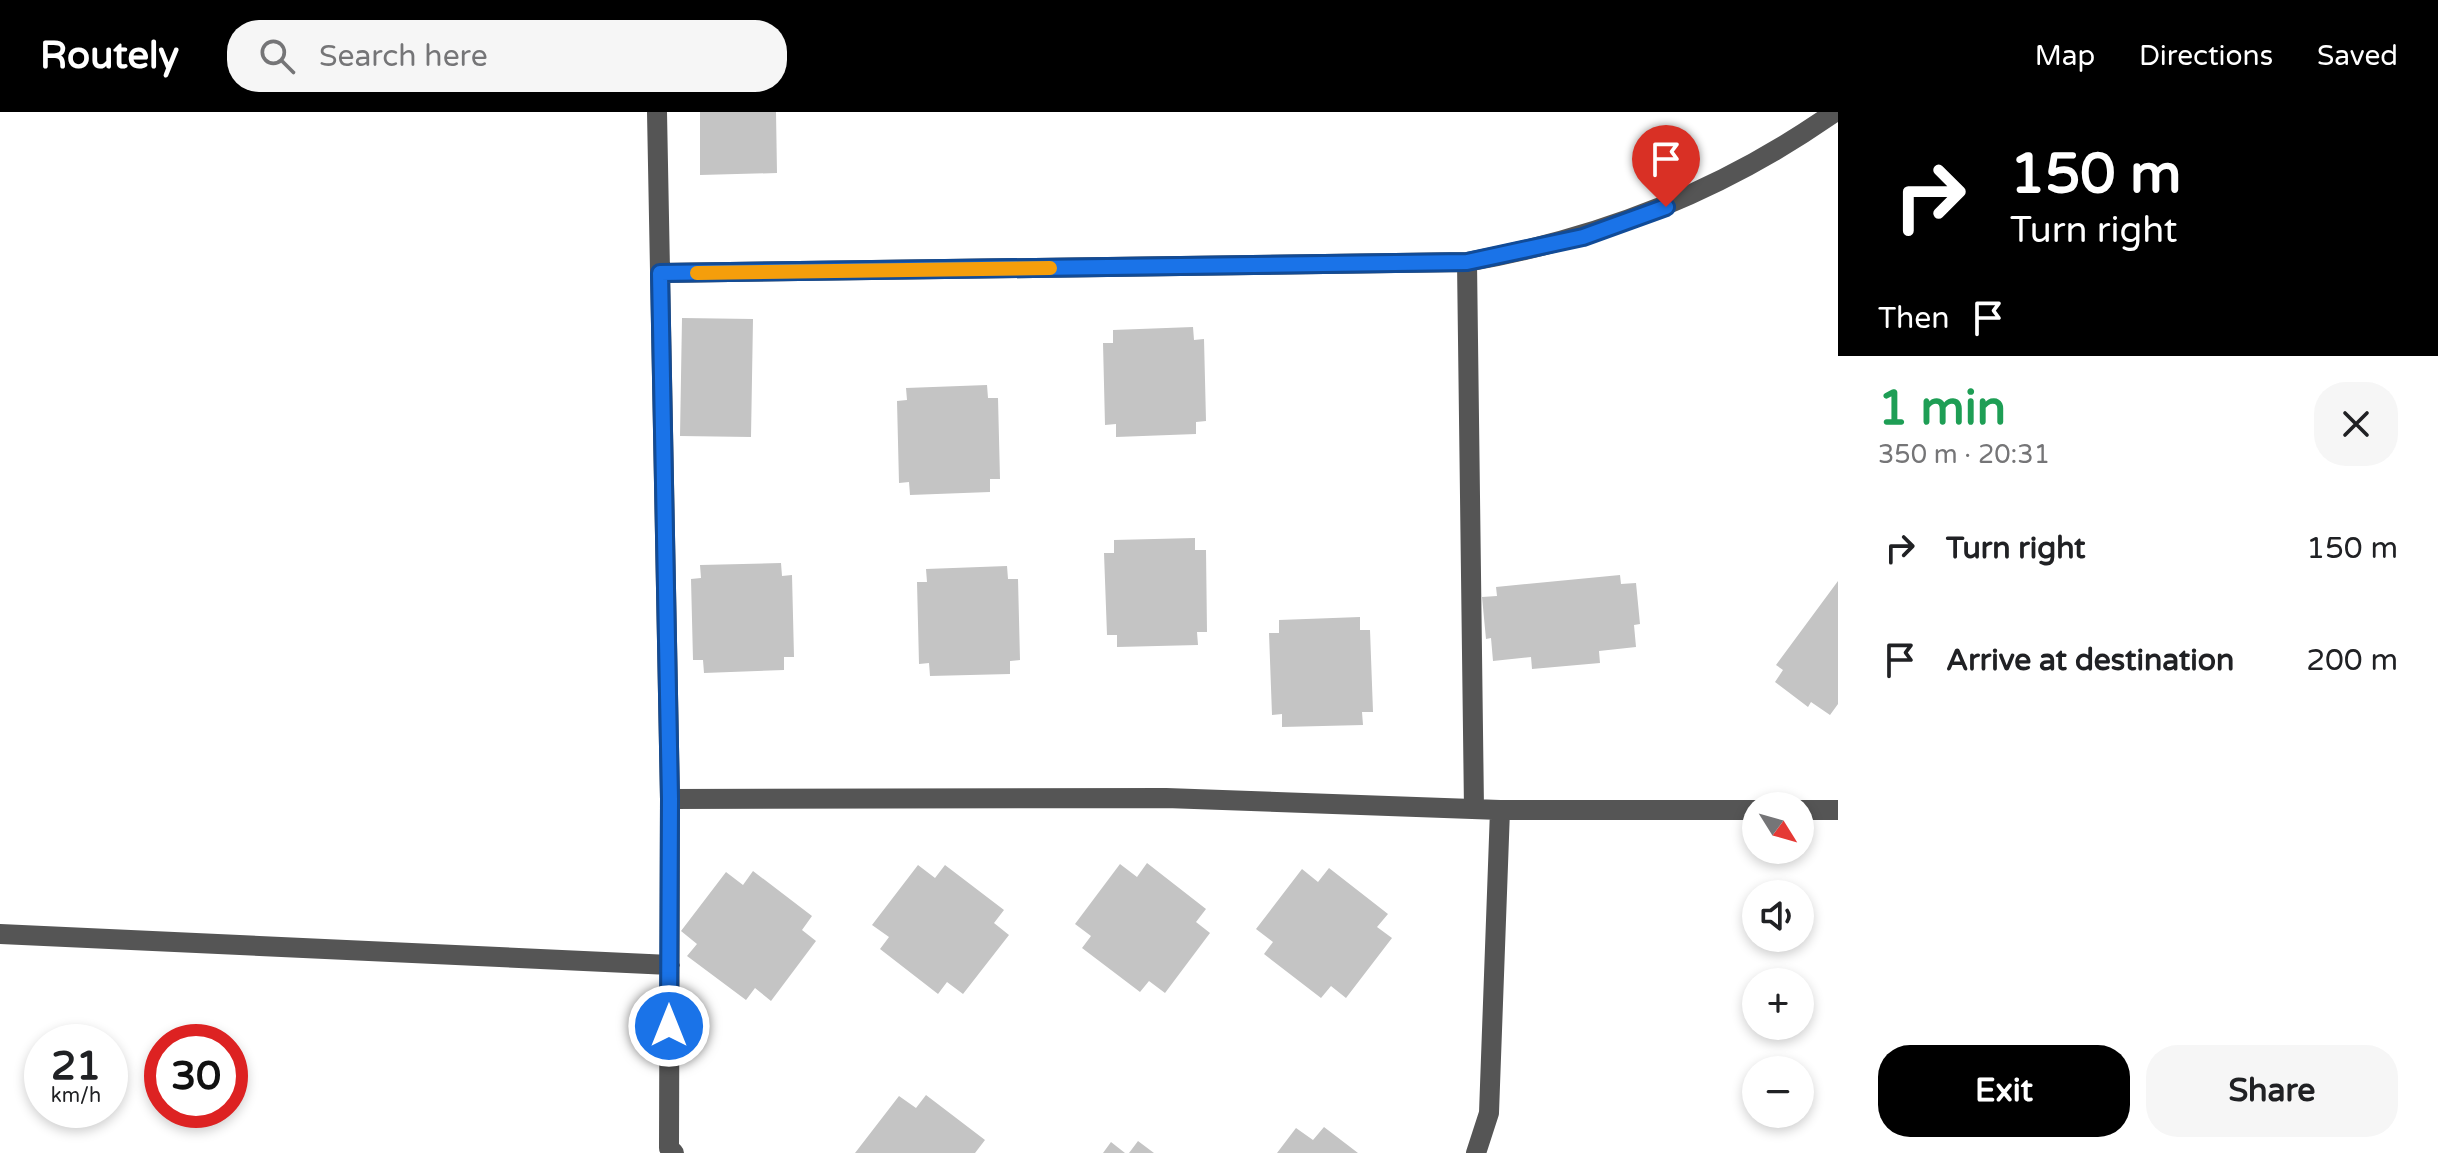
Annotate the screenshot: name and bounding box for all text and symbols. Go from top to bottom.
search box [227,20,787,92]
text: Routely [40,33,179,79]
icon: search [255,34,299,78]
text: Search here [319,38,488,75]
text: Map [2035,39,2095,73]
text: Directions [2139,39,2273,73]
text: Saved [2317,39,2398,73]
pin [1632,125,1700,207]
icon: arrive [1644,137,1688,181]
text: 150 m [2010,141,2181,208]
icon: right [1878,144,1982,248]
text: Turn right [2010,209,2177,252]
icon: arrive [1966,296,2010,340]
text: Then [1878,300,1950,337]
text: 1 min [1878,380,2006,438]
button: close [2314,382,2398,466]
text: 350 m · 20:31 [1878,439,2050,470]
icon: right [1878,526,1922,570]
text: Turn right [1946,530,2086,567]
text: 150 m [2306,530,2398,567]
icon: arrive [1878,638,1922,682]
text: Arrive at destination [1946,642,2234,679]
text: 200 m [2306,642,2398,679]
north arrow [1742,792,1814,864]
map controls [1742,792,1814,1128]
button: sound [1742,880,1814,952]
button: + [1742,968,1814,1040]
position arrow [627,984,711,1068]
speed limit sign: 30 [144,1024,248,1128]
text: 21 [51,1042,101,1090]
button: Exit [1878,1045,2130,1137]
button: Share [2146,1045,2398,1137]
button: − [1742,1056,1814,1128]
text: km/h [51,1084,101,1108]

